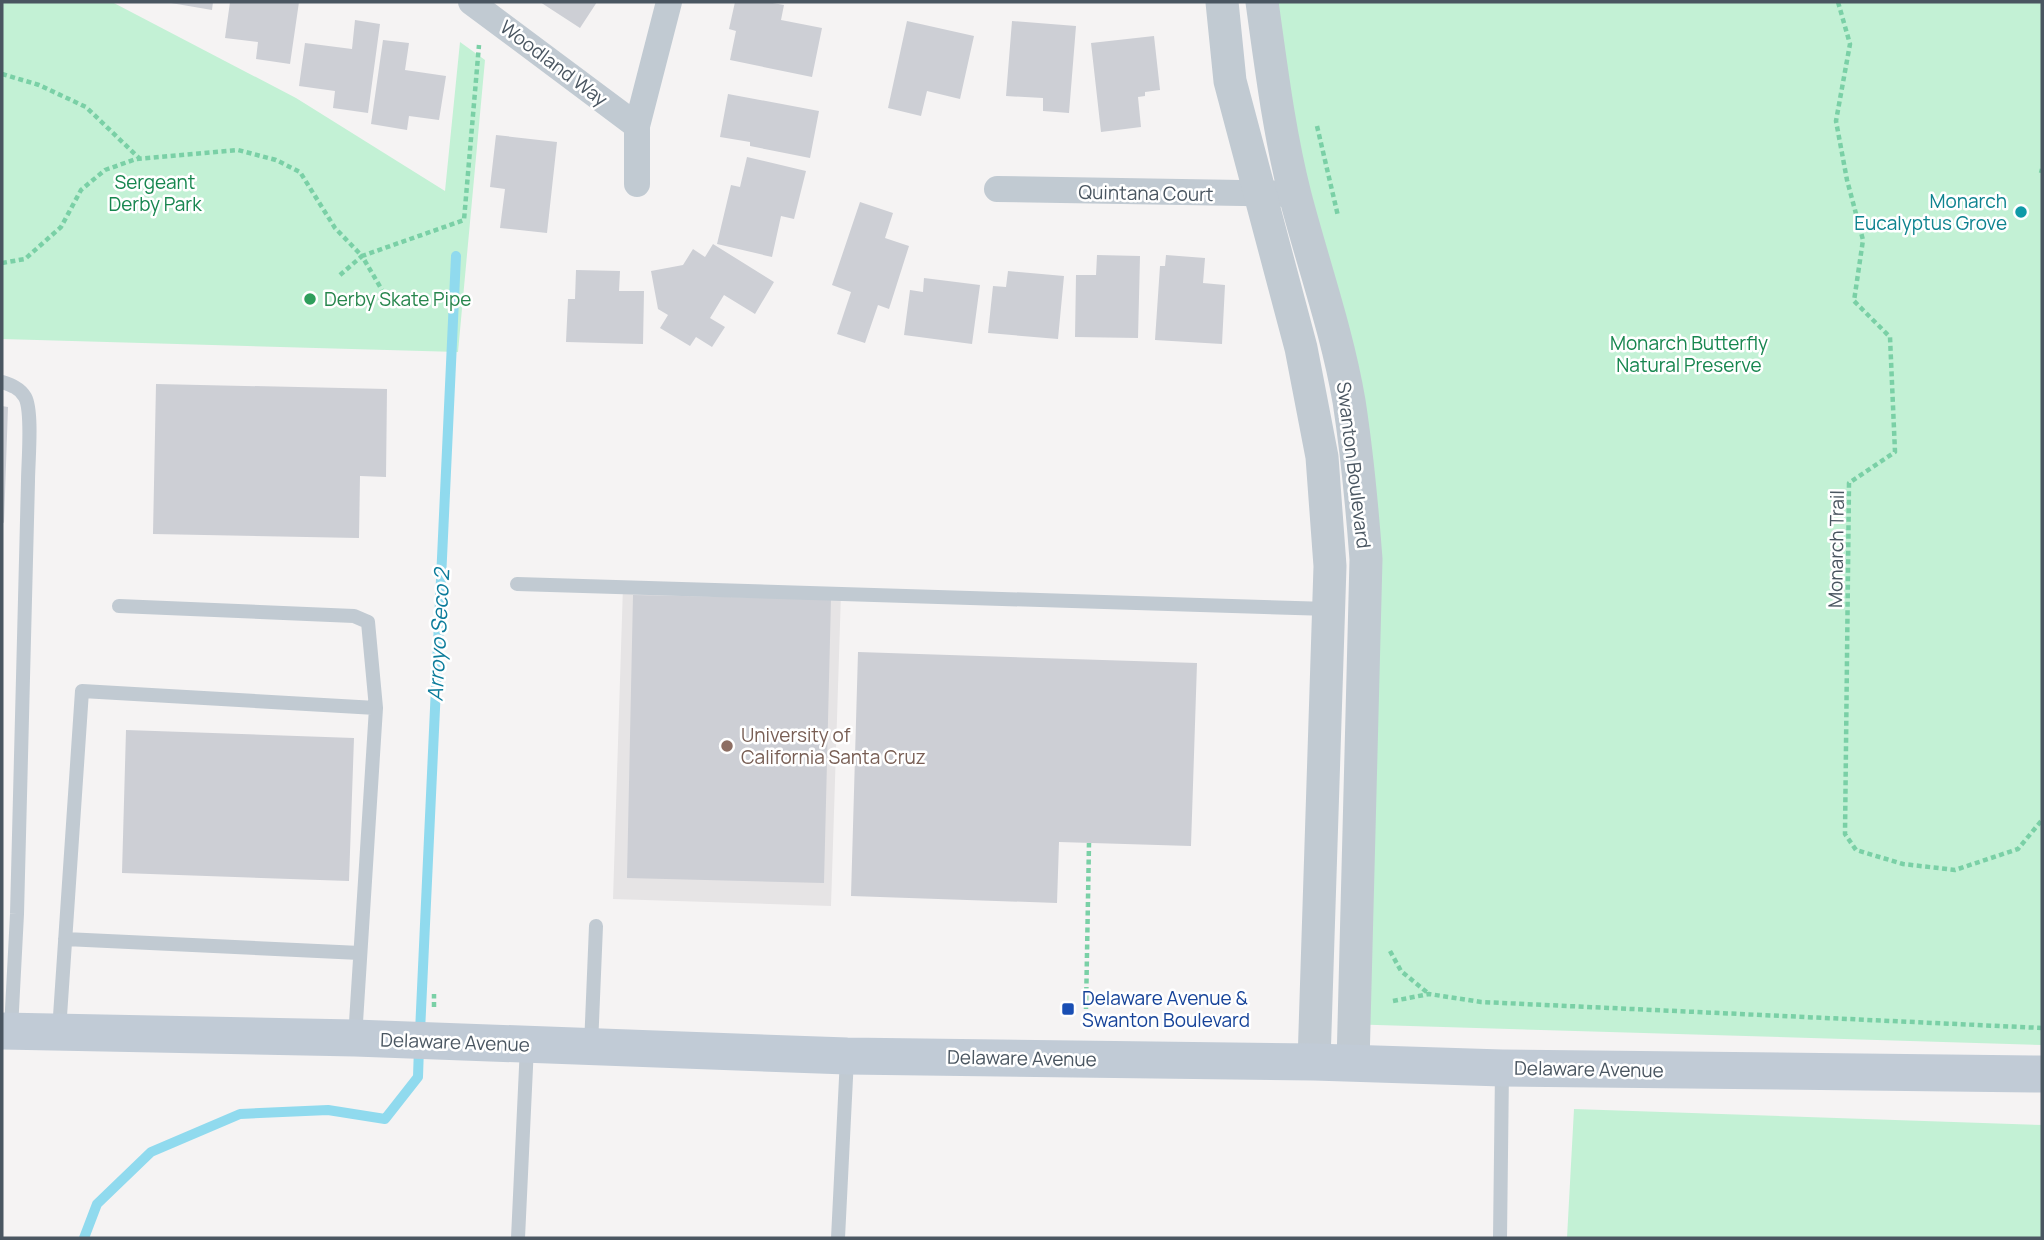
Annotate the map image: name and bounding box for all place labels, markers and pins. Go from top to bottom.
place label: Monarch Eucalyptus Grove [1854,188,2007,236]
marker: Monarch Eucalyptus Grove [2013,204,2029,220]
place label: Derby Skate Pipe [324,286,471,312]
marker: Derby Skate Pipe [302,291,318,307]
place label: University of California Santa Cruz [741,722,926,770]
marker: University of California Santa Cruz [719,738,735,754]
place label: Delaware Avenue & Swanton Boulevard [1082,985,1250,1033]
marker: Delaware Avenue & Swanton Boulevard [1060,1001,1076,1017]

